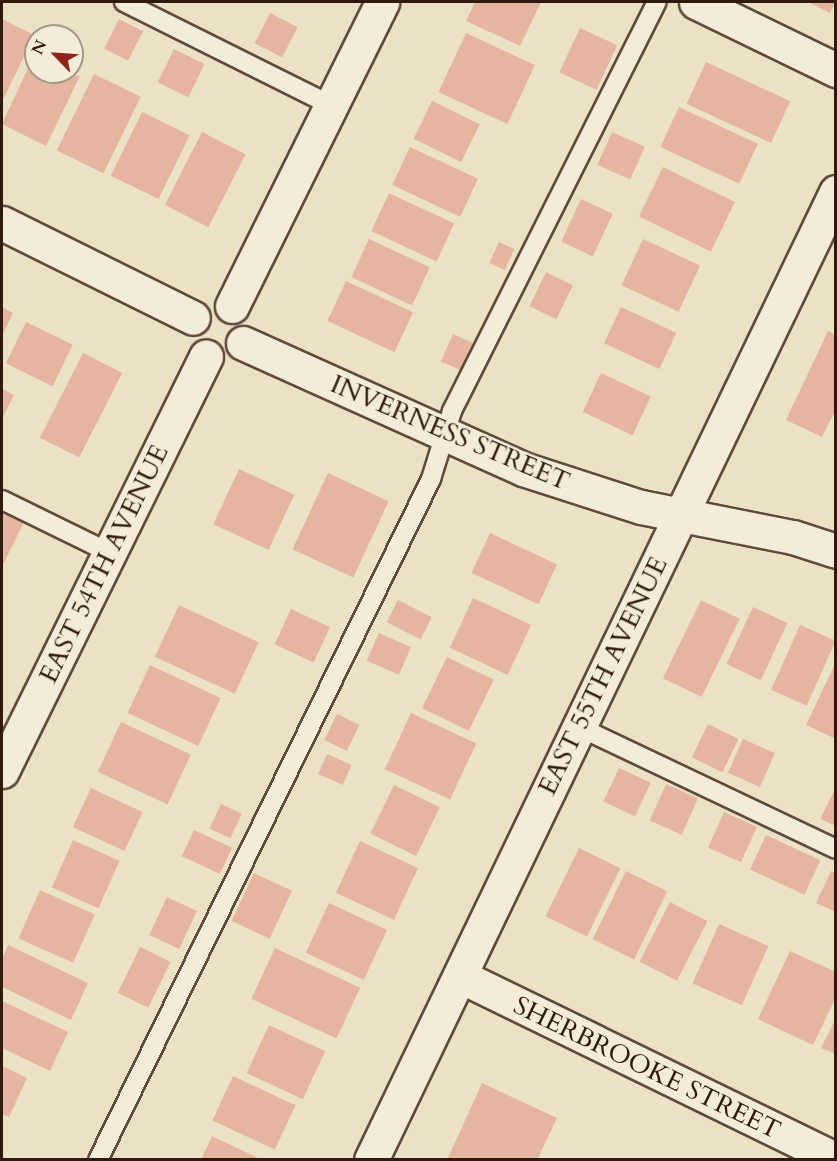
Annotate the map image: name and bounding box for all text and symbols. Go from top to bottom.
north arrow [24,24,84,84]
text: N [27,36,52,58]
street label: INVERNESS STREET [326,368,574,498]
street label: EAST 54TH AVENUE [33,440,175,688]
street label: EAST 55TH AVENUE [532,552,674,800]
street label: SHERBROOKE STREET [508,990,786,1146]

